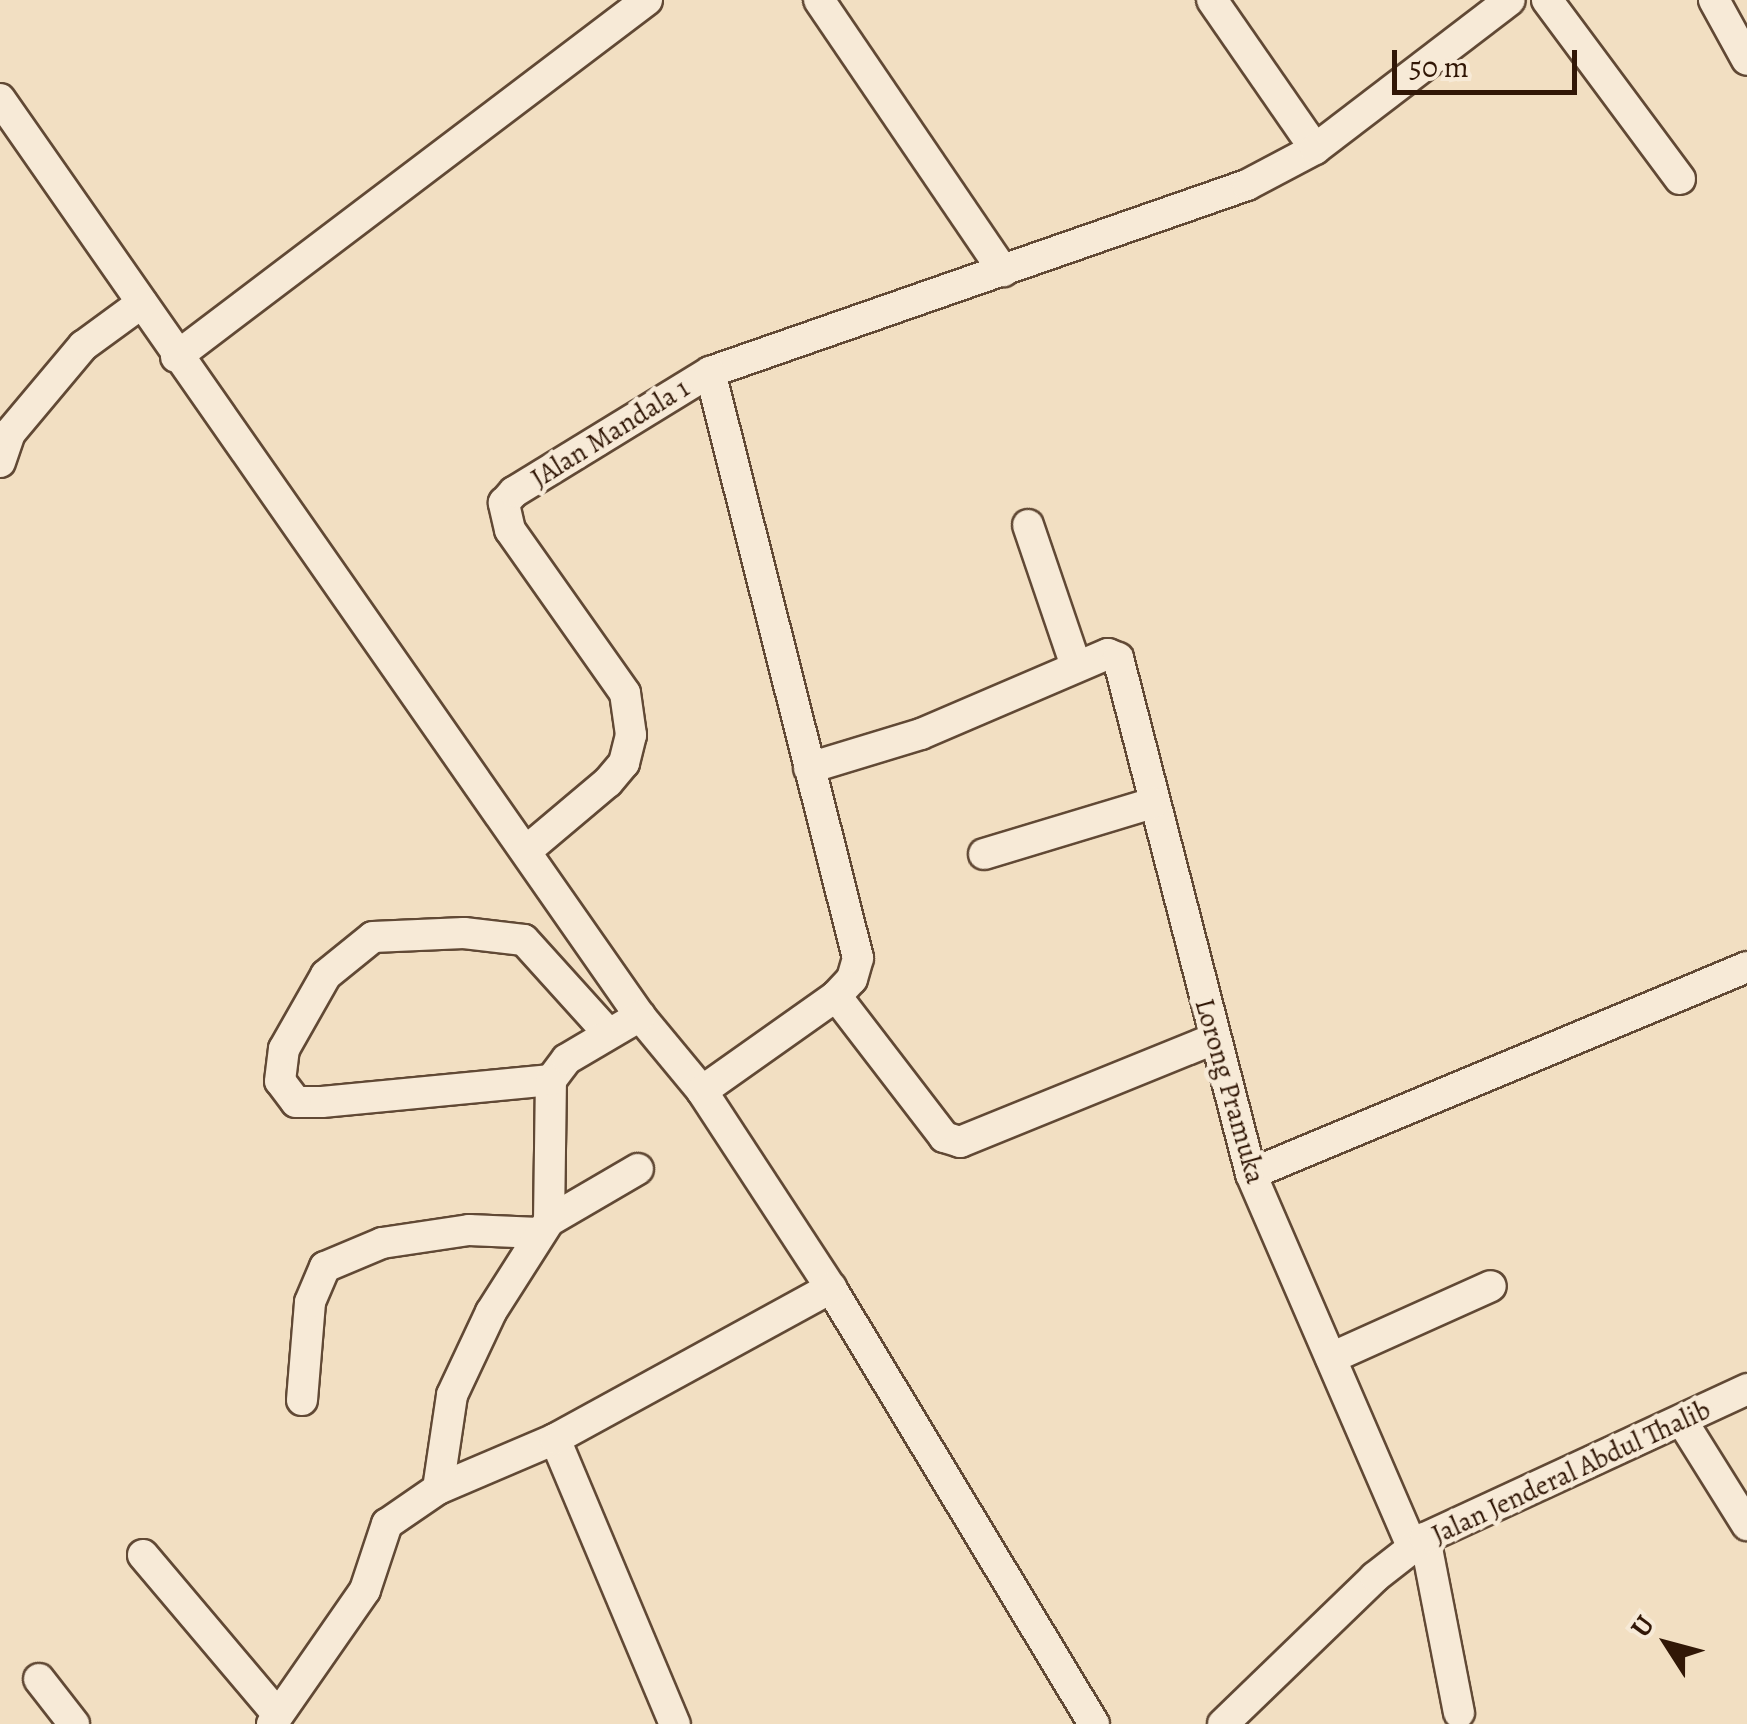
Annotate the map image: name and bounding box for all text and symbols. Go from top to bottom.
scale bar [1397,30,1582,92]
text: 50 m [1409,47,1469,87]
street label: JAlan Mandala 1 [525,371,695,495]
street label: Lorong Pramuka [1188,995,1272,1187]
street label: Jalan Jenderal Abdul Thalib [1426,1393,1716,1551]
north arrow [1617,1594,1717,1694]
text: U [1622,1608,1664,1645]

